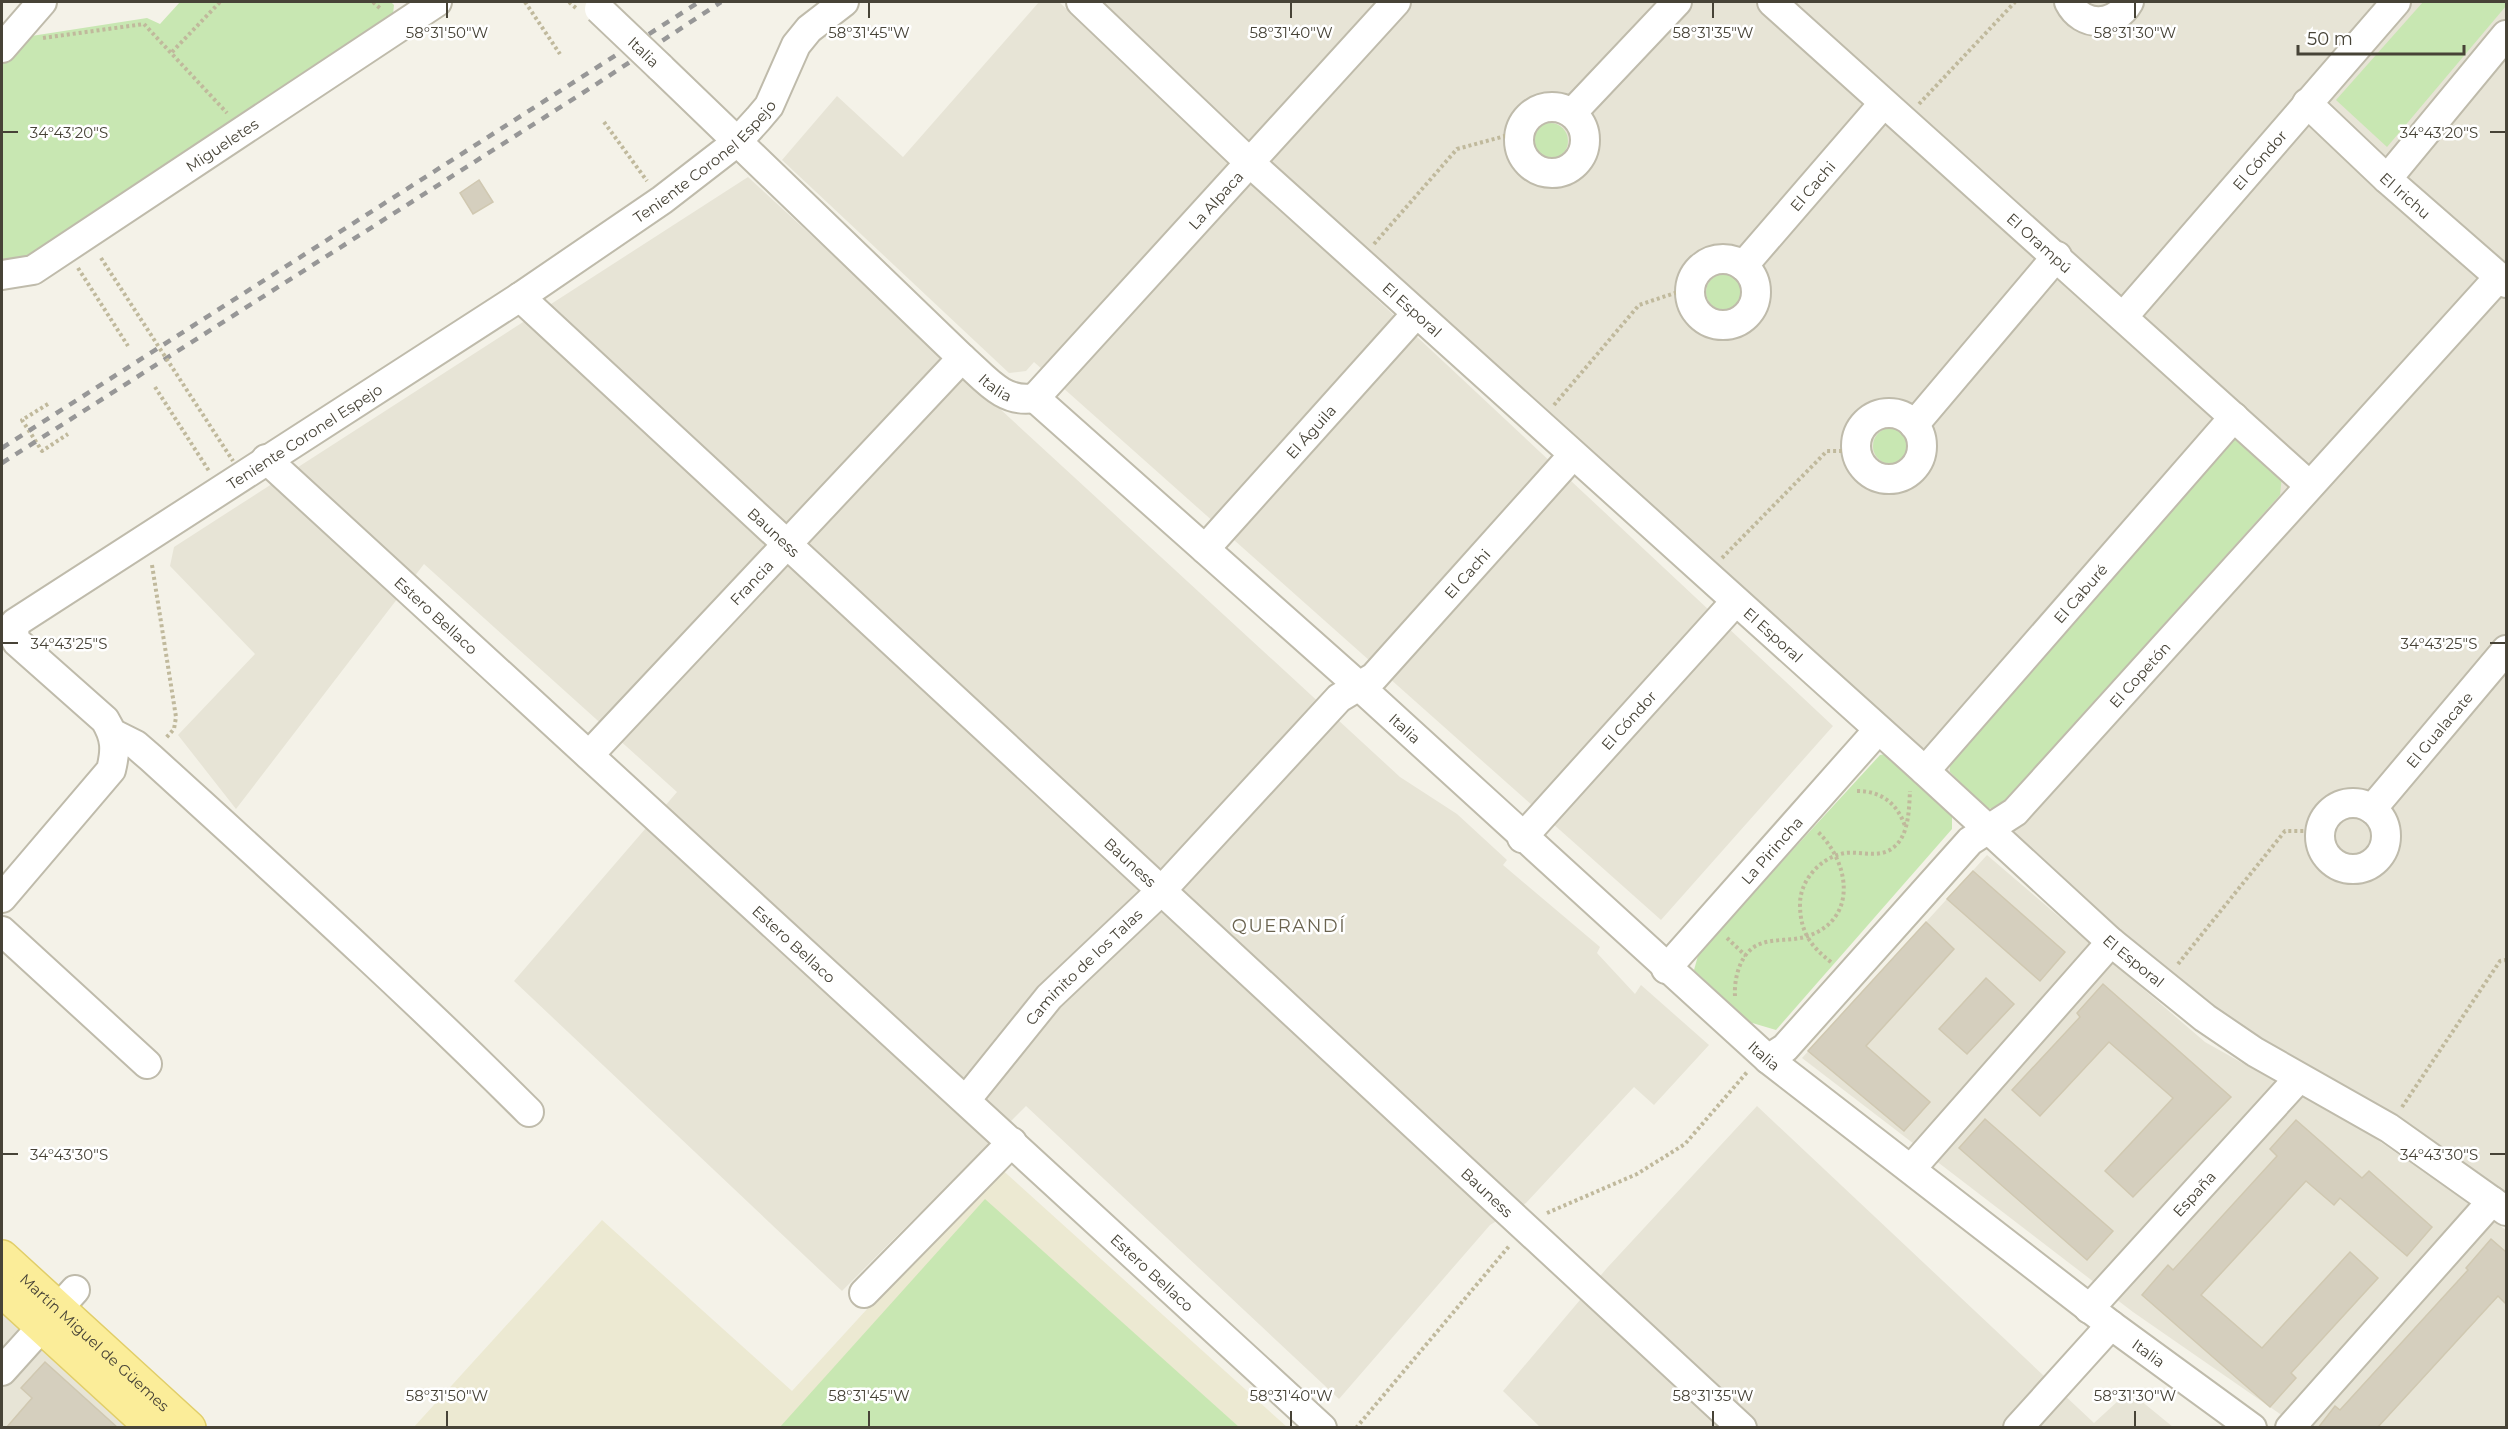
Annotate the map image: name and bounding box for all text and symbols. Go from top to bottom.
scale bar [2298,18,2464,56]
text: 58°31'50"W [406,23,489,42]
text: 58°31'45"W [828,23,910,42]
text: 58°31'40"W [1249,23,1333,42]
text: 58°31'35"W [1673,23,1754,42]
text: 58°31'30"W [2094,23,2177,42]
text: 50 m [2307,28,2353,50]
street label: Italia [624,32,664,71]
street label: Teniente Coronel Espejo [629,98,780,227]
street label: Migueletes [182,114,262,176]
text: 34°43'20"S [30,123,108,142]
text: 34°43'20"S [2400,123,2478,142]
street label: El Cóndor [2228,126,2290,194]
street label: El Cachi [1786,157,1839,215]
street label: La Alpaca [1184,167,1247,233]
street label: El Irichu [2376,168,2435,222]
street label: El Orampú [2003,209,2076,277]
street label: El Esporal [1379,278,1446,341]
street label: Italia [975,369,1015,405]
street label: Teniente Coronel Espejo [223,379,386,493]
street label: El Águila [1281,401,1340,462]
street label: Bauness [744,503,804,561]
street label: El Cachi [1440,545,1494,602]
street label: Francia [726,556,777,609]
street label: El Caburé [2049,560,2111,627]
street label: Estero Bellaco [391,572,482,658]
street label: El Esporal [1740,603,1807,666]
text: 34°43'25"S [31,634,107,653]
text: 34°43'25"S [2401,634,2477,653]
street label: El Copetón [2105,637,2174,711]
street label: El Cóndor [1597,686,1660,754]
street label: El Gualacate [2402,688,2476,771]
street label: Italia [1385,709,1425,747]
street label: La Pirincha [1737,812,1806,888]
street label: Bauness [1101,833,1161,891]
street label: Estero Bellaco [749,901,840,987]
street label: Caminito de los Talas [1021,904,1146,1029]
district label: QUERANDÍ [1232,915,1346,937]
street label: El Esporal [2099,930,2168,991]
street label: Italia [1745,1036,1784,1074]
text: 34°43'30"S [30,1145,108,1164]
text: 34°43'30"S [2400,1145,2478,1164]
street label: Bauness [1457,1164,1517,1221]
street label: España [2168,1167,2220,1220]
street label: Estero Bellaco [1107,1229,1198,1315]
street label: Martín Miguel de Güemes [16,1269,174,1415]
street label: Italia [2129,1334,2169,1371]
text: 58°31'50"W [406,1386,489,1405]
text: 58°31'45"W [828,1386,910,1405]
text: 58°31'40"W [1249,1386,1333,1405]
text: 58°31'35"W [1673,1386,1754,1405]
text: 58°31'30"W [2094,1386,2177,1405]

